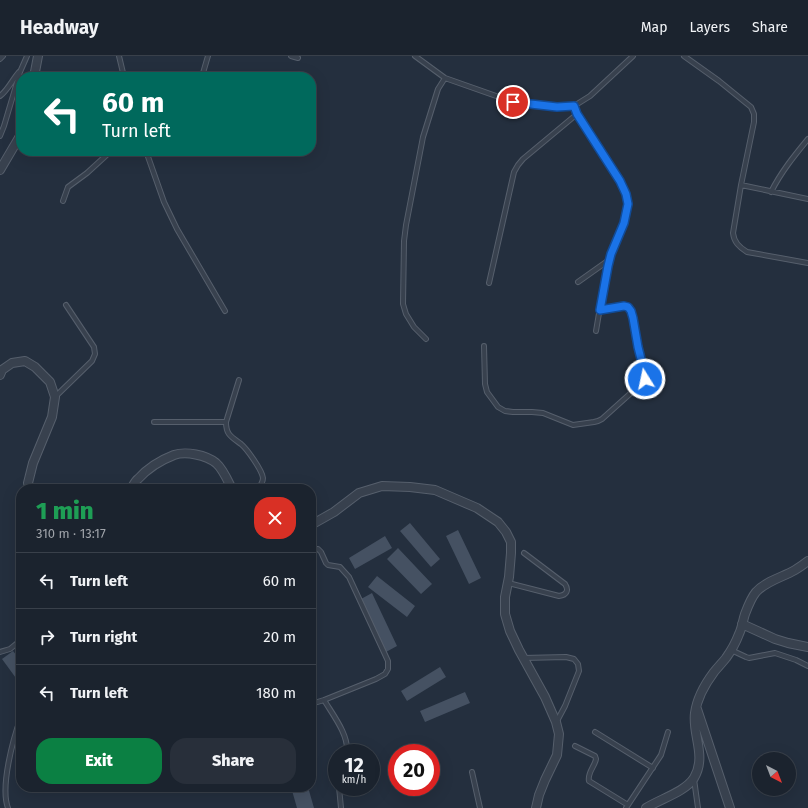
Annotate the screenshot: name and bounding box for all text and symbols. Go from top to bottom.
text: Headway [20,16,99,39]
text: Map [641,19,667,36]
text: Layers [689,19,730,36]
text: Share [752,19,788,36]
pin [496,85,530,119]
text: 60 m [102,86,164,119]
icon: left [36,88,88,140]
icon: arrive [502,91,524,113]
text: Turn left [102,120,171,142]
position arrow [624,358,666,400]
text: 1 min [36,497,94,525]
button: close [254,497,296,539]
text: 310 m · 13:17 [36,526,106,541]
icon: left [36,570,58,592]
text: Turn left [70,572,128,590]
text: 60 m [263,572,296,590]
icon: right [36,626,58,648]
text: Turn right [70,628,137,646]
text: 20 m [263,628,296,646]
icon: left [36,682,58,704]
text: Turn left [70,684,128,702]
text: 180 m [256,684,296,702]
button: Exit [36,738,162,784]
button: Share [170,738,296,784]
speed limit sign: 20 [388,744,440,796]
north arrow [752,752,796,796]
map controls [752,752,796,796]
text: 12 [344,753,364,777]
text: km/h [342,774,366,786]

